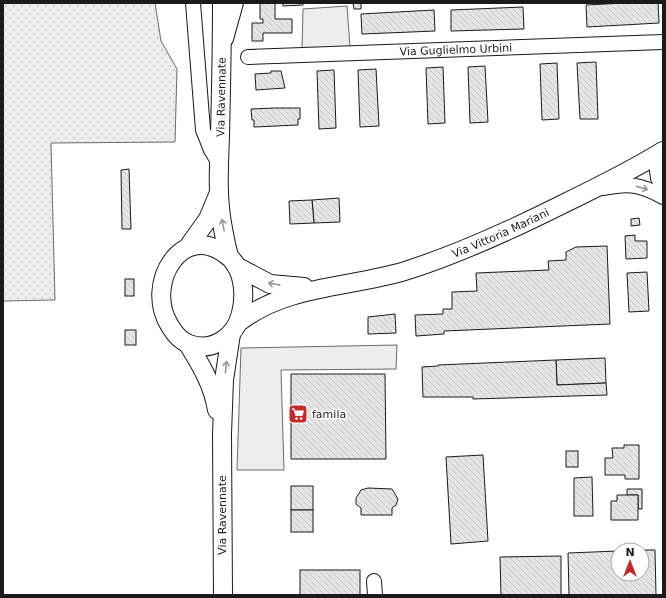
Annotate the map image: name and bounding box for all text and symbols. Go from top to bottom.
street label: Via Guglielmo Urbini [399,41,512,59]
street label: Via Ravennate [214,57,229,137]
one-way arrow [635,185,648,192]
street label: Via Vittoria Mariani [450,206,551,261]
one-way arrow [218,219,226,232]
one-way arrow [268,280,281,288]
one-way arrow [222,361,229,374]
supermarket icon: famila [287,403,309,425]
place label: famila [312,408,346,421]
street label: Via Ravennate [216,475,229,555]
north arrow [610,542,650,582]
text: N [625,546,635,559]

